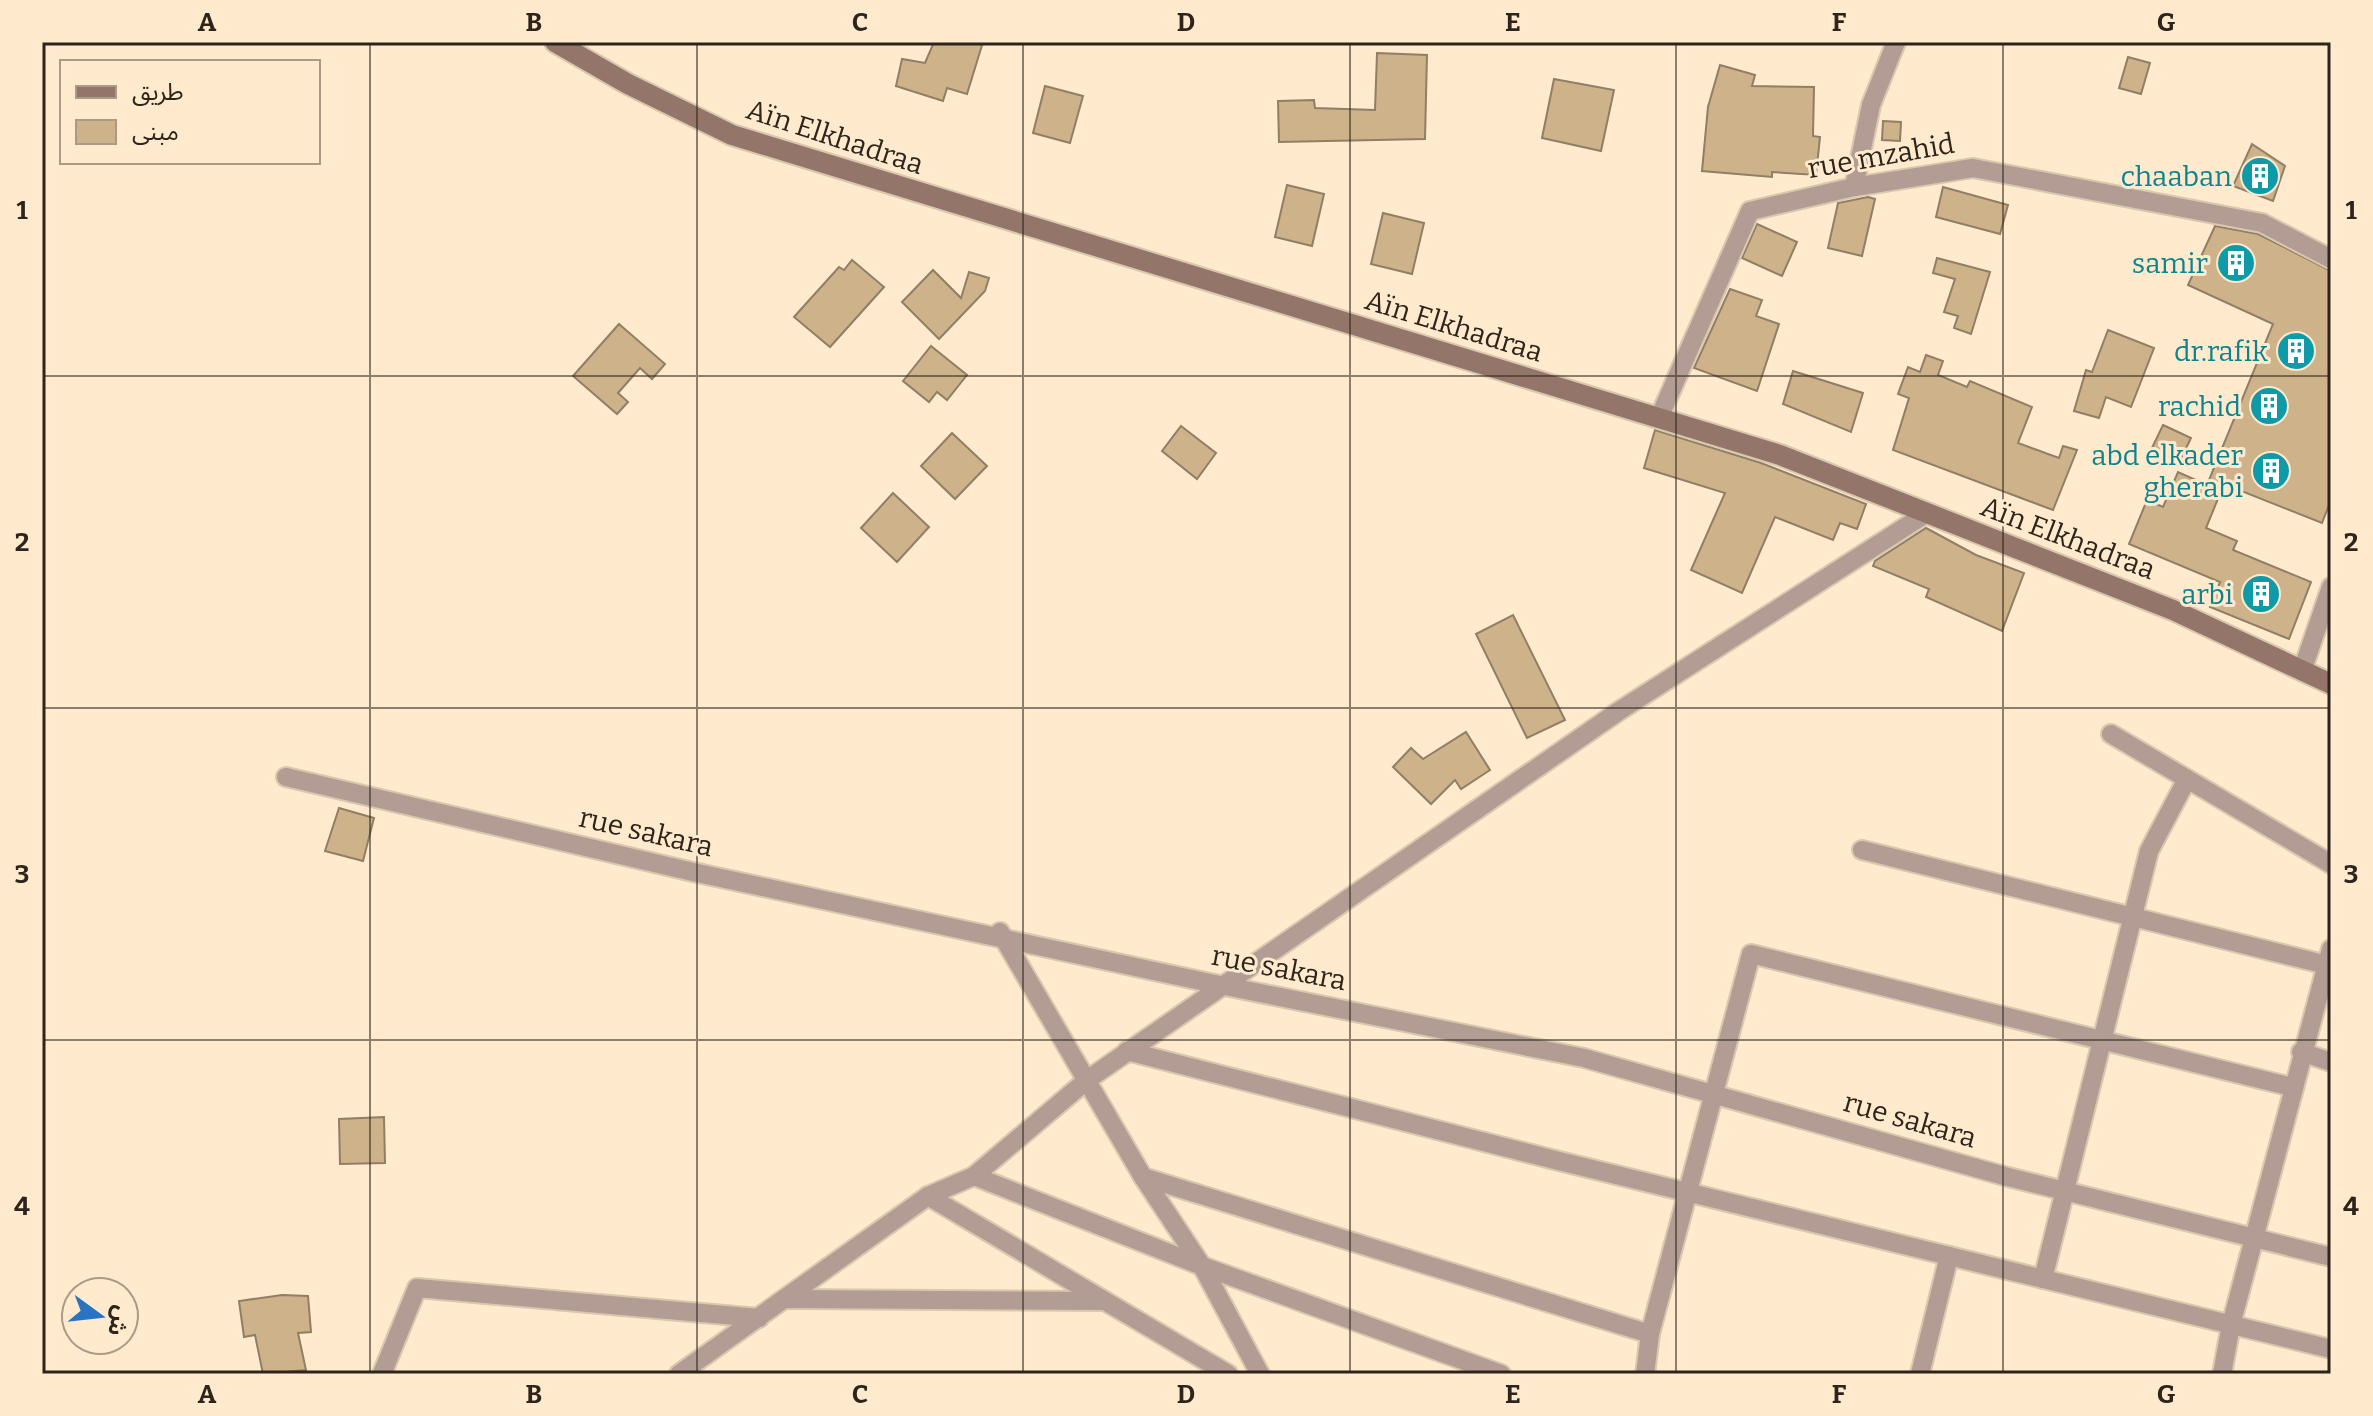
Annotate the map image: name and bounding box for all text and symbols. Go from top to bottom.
text: A [198,7,217,38]
text: B [526,7,542,38]
text: C [852,7,868,38]
text: D [1177,7,1195,38]
text: E [1505,7,1521,38]
text: F [1832,7,1847,38]
text: G [2157,7,2176,38]
legend [60,60,320,164]
text: طريق [132,78,184,107]
street label: Aïn Elkhadraa [742,93,928,181]
text: مبنى [132,118,179,146]
street label: rue mzahid [1805,127,1957,185]
building icon: chaaban [2239,155,2281,197]
place label: chaaban [2121,160,2232,193]
text: 1 [16,195,28,226]
text: 1 [2345,195,2357,226]
building icon: samir [2215,242,2257,284]
place label: samir [2132,247,2208,280]
street label: Aïn Elkhadraa [1361,283,1547,369]
building icon: dr.rafik [2275,330,2317,372]
place label: dr.rafik [2174,335,2268,368]
building icon: rachid [2248,385,2290,427]
place label: rachid [2158,390,2241,423]
place label: abd elkader gherabi [2091,439,2243,504]
building icon: abd elkader gherabi [2250,450,2292,492]
street label: Aïn Elkhadraa [1976,490,2160,586]
text: 2 [15,527,29,558]
text: 2 [2344,527,2358,558]
building icon: arbi [2240,573,2282,615]
place label: arbi [2181,578,2233,611]
street label: rue sakara [576,801,716,863]
text: 3 [15,859,29,890]
text: 3 [2344,859,2358,890]
street label: rue sakara [1209,939,1349,997]
street label: rue sakara [1840,1085,1980,1155]
text: 4 [14,1191,30,1222]
text: 4 [2343,1191,2359,1222]
north arrow [60,1276,140,1356]
text: ش [102,1303,136,1339]
text: A [198,1379,217,1410]
text: B [526,1379,542,1410]
text: C [852,1379,868,1410]
text: D [1177,1379,1195,1410]
text: E [1505,1379,1521,1410]
text: F [1832,1379,1847,1410]
text: G [2157,1379,2176,1410]

